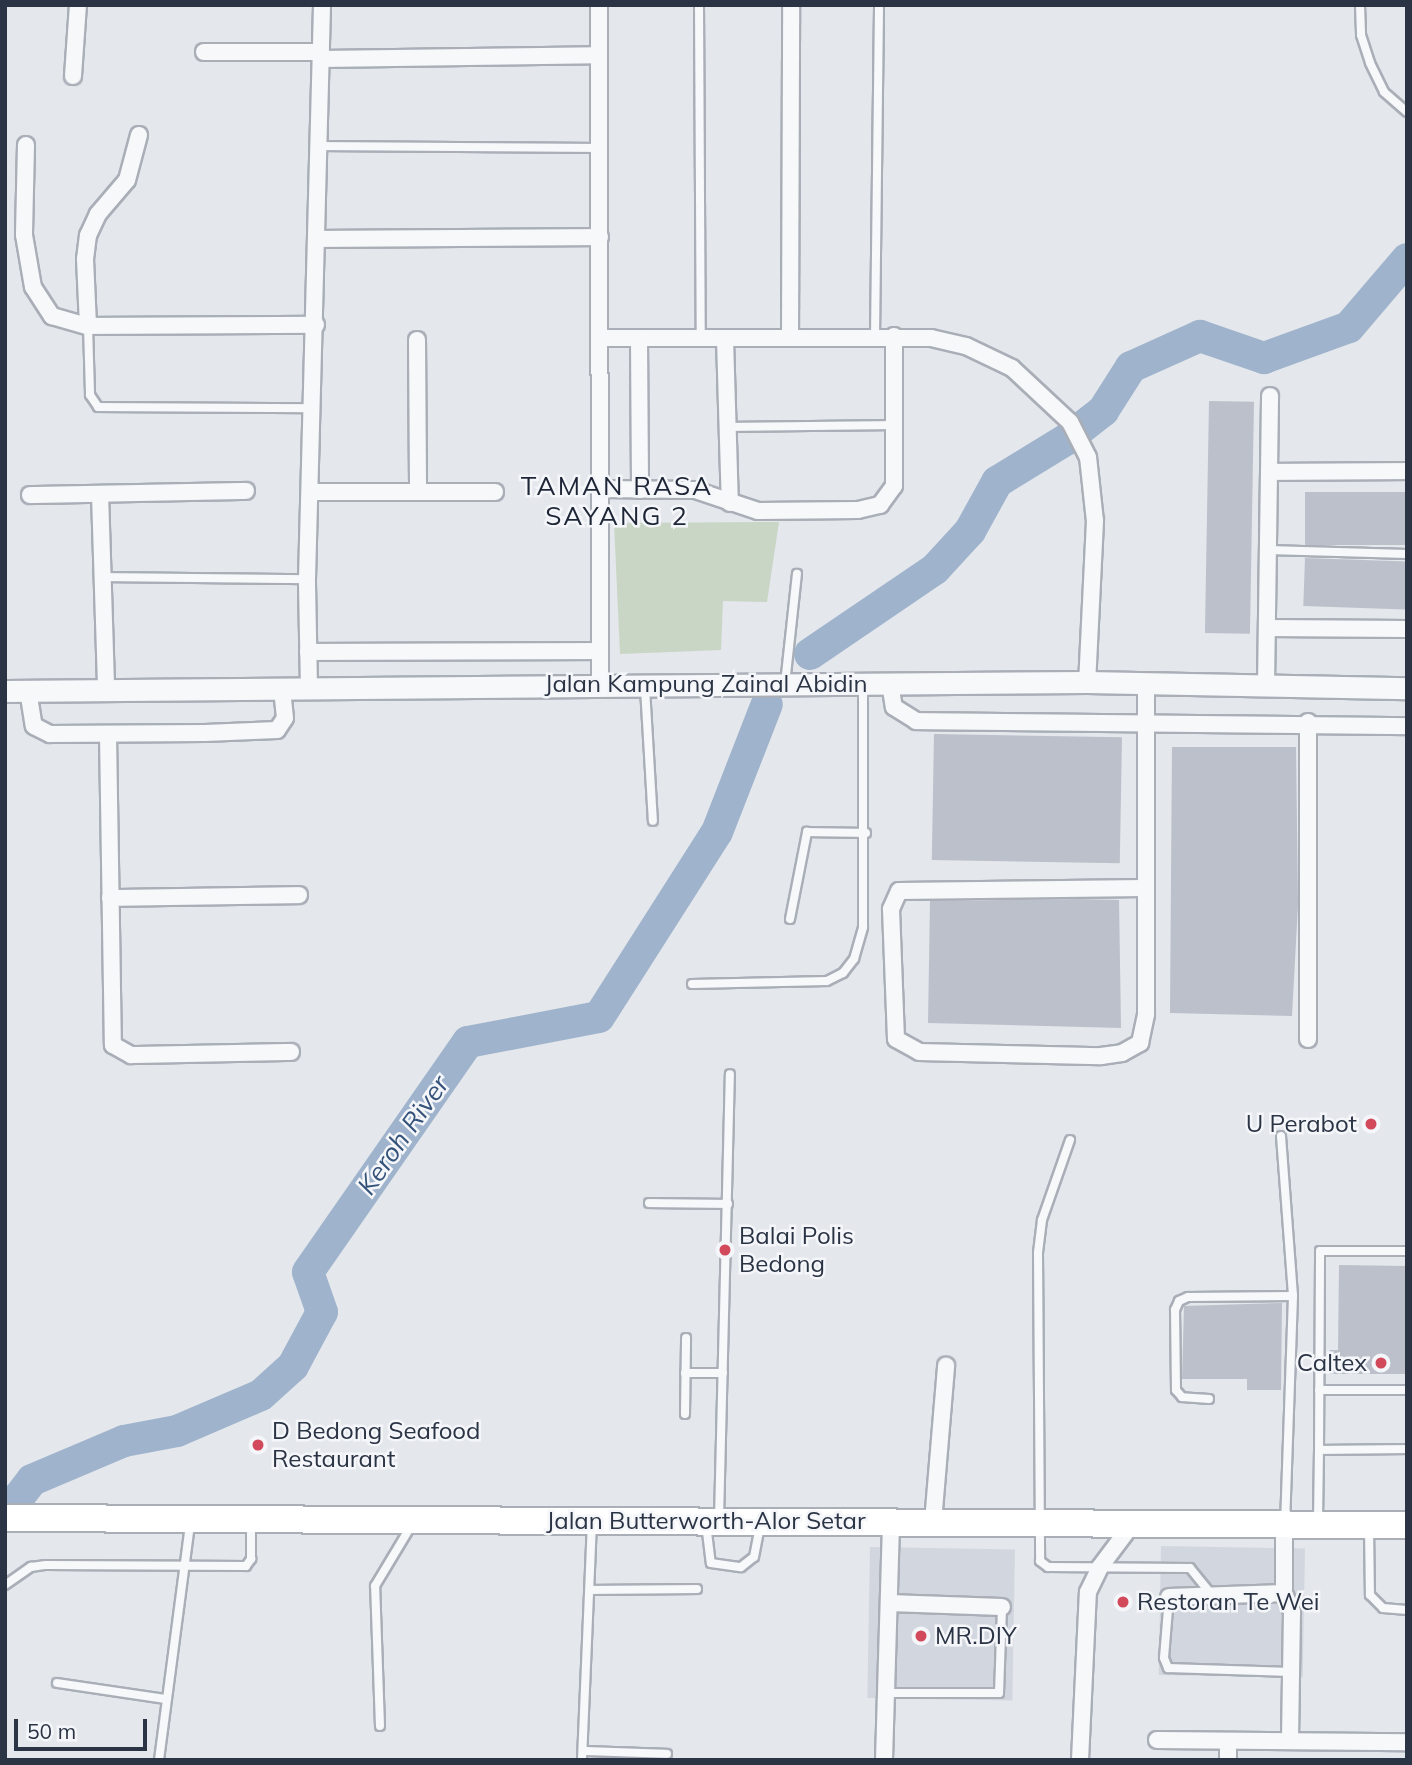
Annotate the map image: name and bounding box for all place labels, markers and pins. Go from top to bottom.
place label: U Perabot [1246,1110,1357,1138]
marker: U Perabot [1363,1116,1379,1132]
place label: Balai Polis Bedong [739,1222,854,1278]
marker: Balai Polis Bedong [717,1242,733,1258]
place label: Caltex [1297,1349,1367,1377]
marker: Caltex [1373,1355,1389,1371]
place label: D Bedong Seafood Restaurant [272,1417,480,1473]
marker: D Bedong Seafood Restaurant [250,1437,266,1453]
place label: Restoran Te Wei [1137,1588,1320,1616]
marker: Restoran Te Wei [1115,1594,1131,1610]
place label: MR.DIY [935,1622,1017,1650]
marker: MR.DIY [913,1628,929,1644]

